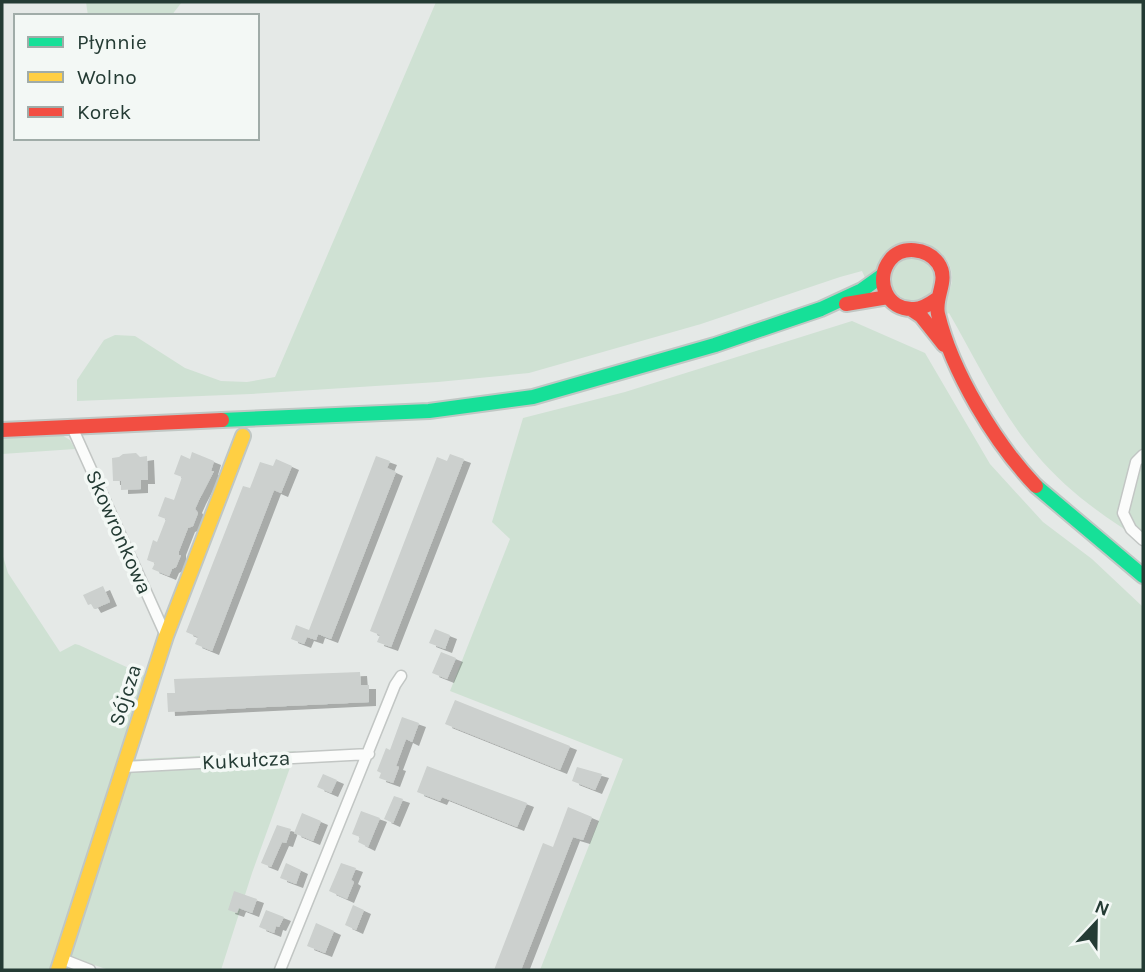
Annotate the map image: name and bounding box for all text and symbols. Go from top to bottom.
legend [14,14,259,140]
text: Płynnie [77,30,147,54]
text: Wolno [77,65,137,89]
text: Korek [77,100,132,124]
street label: Skowronkowa [81,466,157,598]
street label: Sójcza [104,661,146,729]
street label: Kukułcza [201,746,291,774]
north arrow [1061,888,1131,958]
text: N [1092,895,1112,921]

